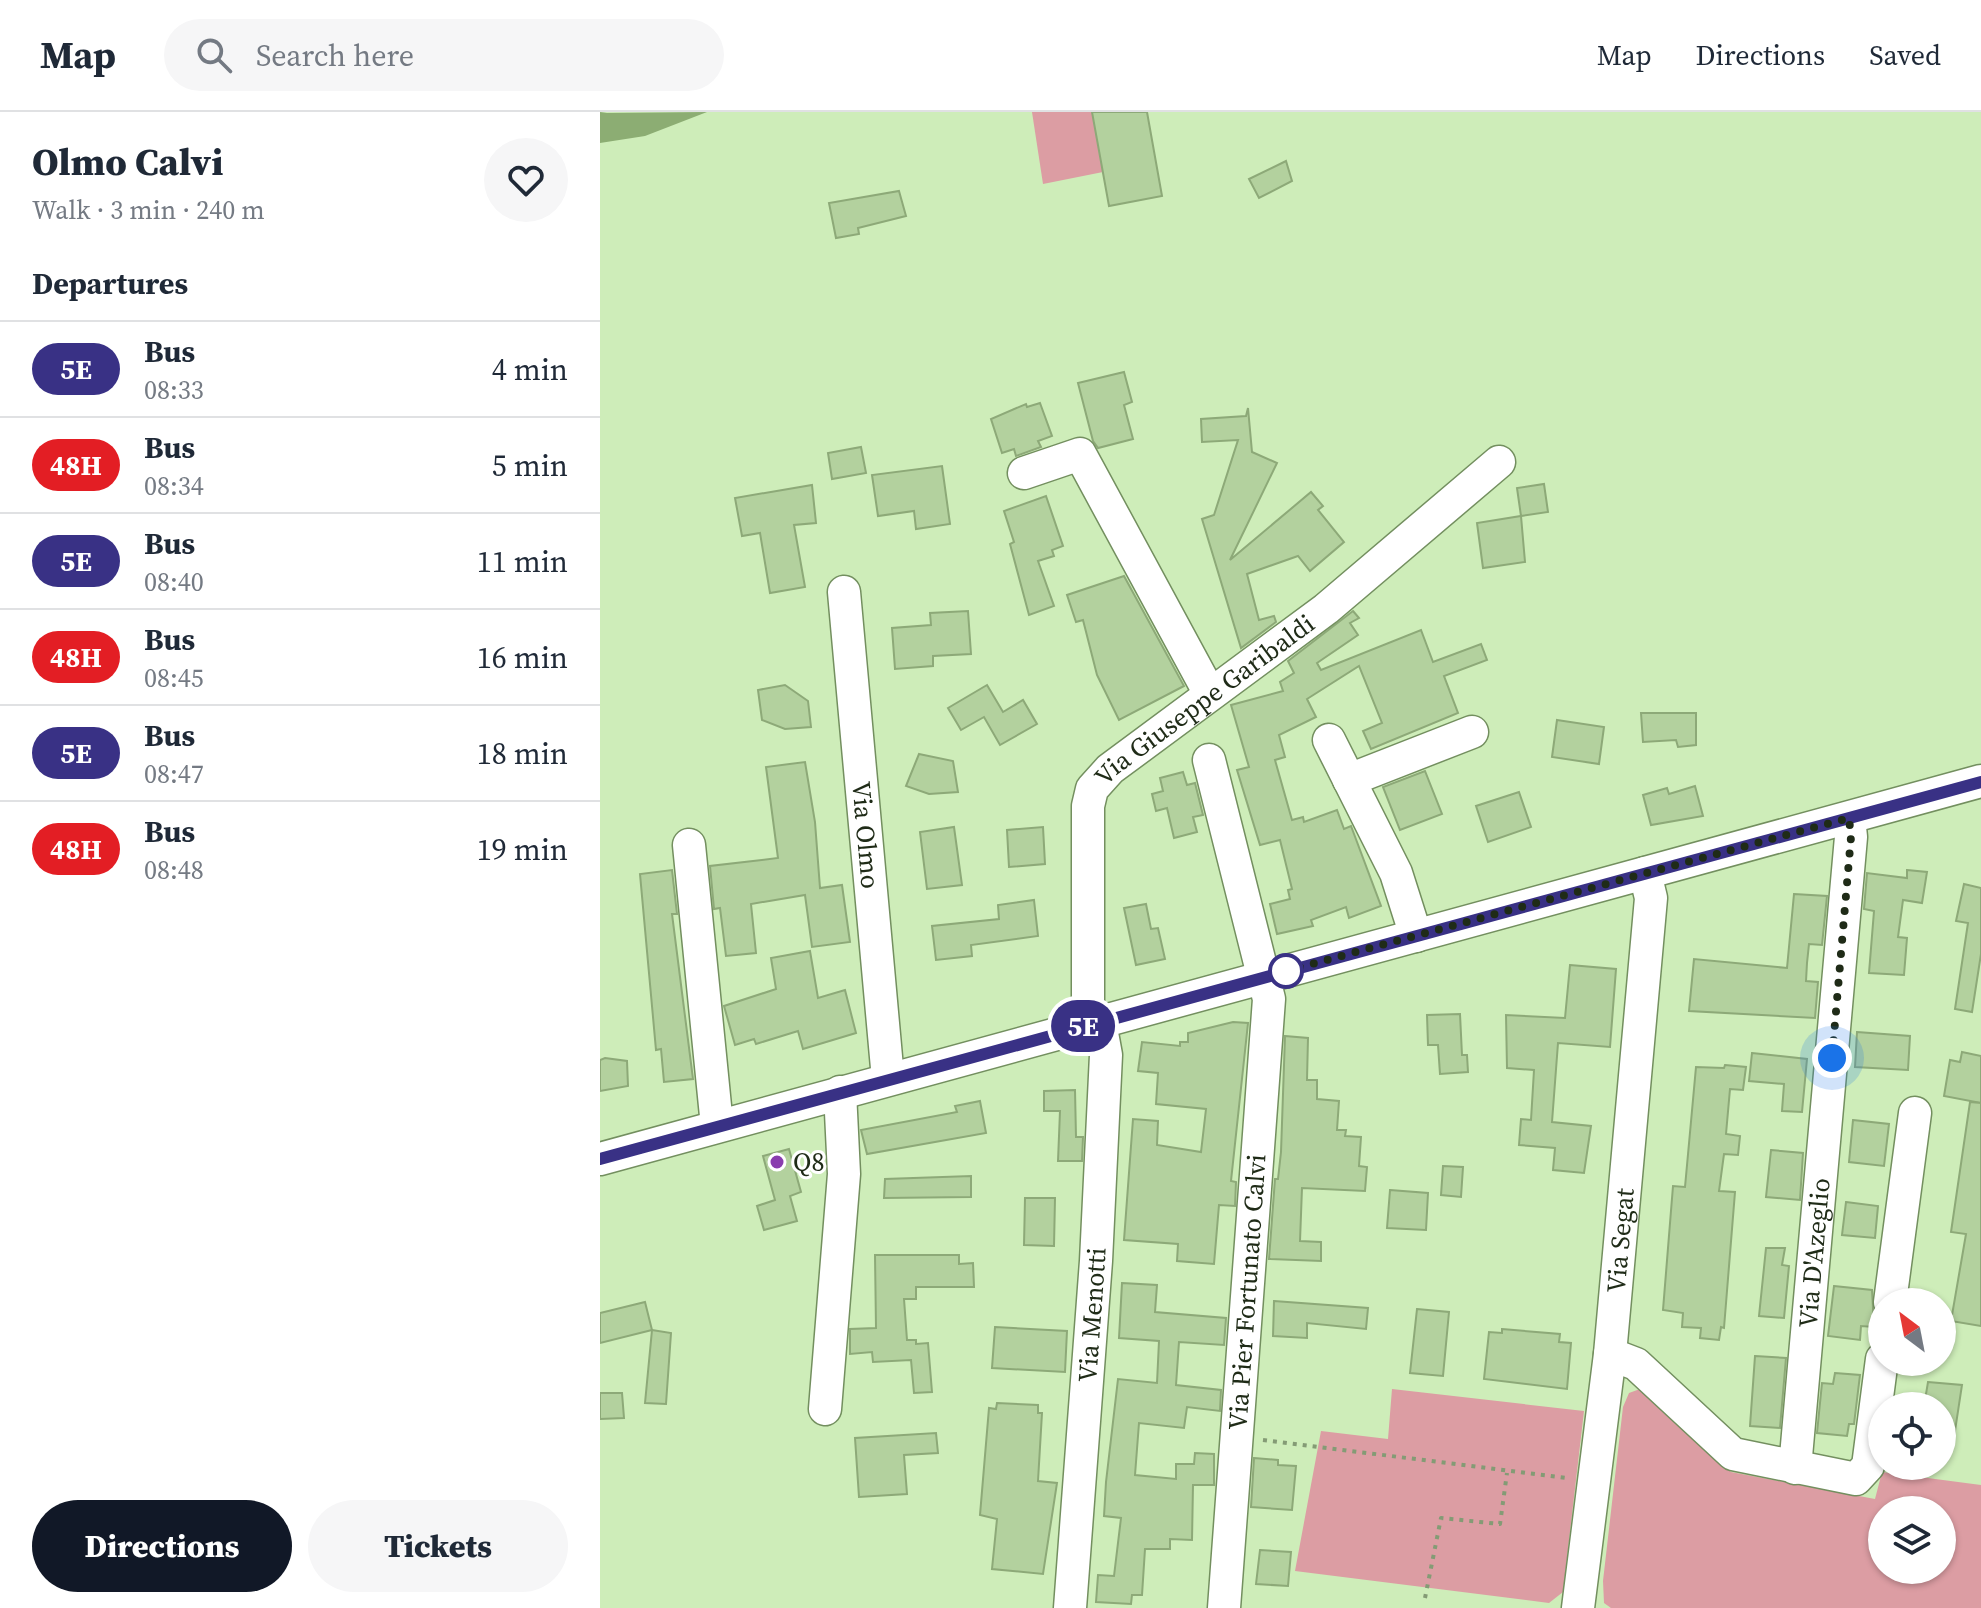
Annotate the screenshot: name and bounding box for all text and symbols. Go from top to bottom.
search box [164,19,724,91]
text: Map [40,29,116,81]
icon: search [192,33,236,77]
text: Search here [256,35,414,76]
text: Map [1597,36,1652,74]
text: Directions [1696,36,1825,74]
text: Saved [1869,36,1941,74]
text: Olmo Calvi [32,136,223,188]
button: heart [484,138,568,222]
text: Walk · 3 min · 240 m [32,192,265,228]
text: Departures [32,263,188,304]
text: Bus [144,331,195,372]
text: 4 min [492,349,568,390]
text: 5E [60,350,92,388]
text: 08:33 [144,372,204,408]
text: Bus [144,427,195,468]
text: 5 min [492,445,568,486]
text: 48H [50,446,102,484]
text: 08:34 [144,468,204,504]
text: Bus [144,523,195,564]
text: 11 min [477,541,568,582]
text: 5E [60,542,92,580]
text: 08:40 [144,564,204,600]
street label: Via Giuseppe Garibaldi [1086,606,1322,793]
text: Bus [144,619,195,660]
text: 16 min [477,637,568,678]
text: 48H [50,638,102,676]
text: 08:45 [144,660,204,696]
text: Bus [144,715,195,756]
text: 18 min [477,733,568,774]
text: 5E [60,734,92,772]
text: 08:47 [144,756,204,792]
street label: Via Olmo [843,780,889,890]
text: Bus [144,811,195,852]
text: 19 min [477,829,568,870]
text: 48H [50,830,102,868]
text: 08:48 [144,852,204,888]
unlabelled marker [1269,954,1303,988]
line badge: 5E [1047,1000,1119,1052]
text: 5E [1067,1007,1099,1045]
your location [1812,1038,1852,1078]
place label: Q8 [793,1144,824,1180]
marker: Q8 [768,1153,786,1171]
street label: Via Pier Fortunato Calvi [1219,1153,1275,1431]
street label: Via D'Azeglio [1790,1176,1839,1329]
street label: Via Segat [1598,1186,1643,1294]
street label: Via Menotti [1069,1247,1115,1383]
north arrow [1868,1288,1956,1376]
map controls [1868,1288,1956,1584]
button: locate [1868,1392,1956,1480]
button: layers [1868,1496,1956,1584]
button: Directions [32,1500,292,1592]
button: Tickets [308,1500,568,1592]

